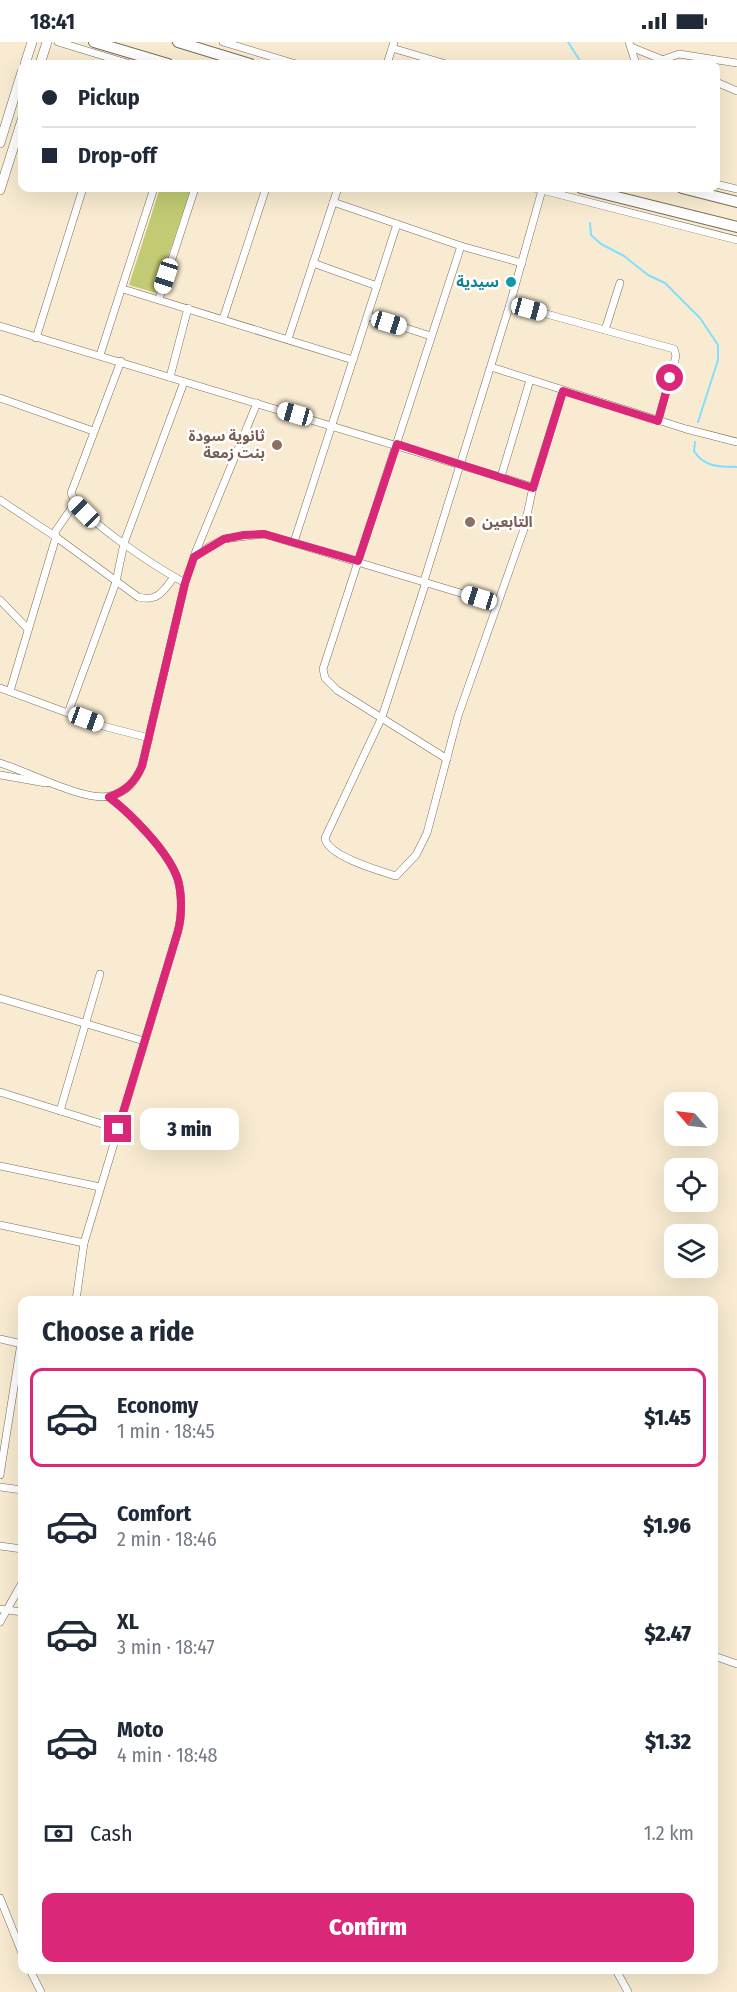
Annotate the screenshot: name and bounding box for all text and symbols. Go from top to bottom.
text: 18:41 [30,8,75,35]
text: Pickup [78,84,140,111]
text: Drop-off [78,142,157,169]
car [152,256,180,296]
place label: سيدية [456,273,499,291]
marker: سيدية [504,275,518,289]
car [509,296,549,322]
car [369,309,409,337]
route start [656,364,683,391]
car [275,400,315,428]
place label: ثانوية سودة بنت زمعة [188,427,265,462]
marker: ثانوية سودة بنت زمعة [270,438,284,452]
car [65,493,103,531]
place label: التابعين [482,513,533,531]
marker: التابعين [463,515,477,529]
car [459,584,499,612]
car [66,704,106,734]
north arrow [664,1092,718,1146]
map controls [664,1092,718,1278]
callout: 3 min [139,1108,238,1150]
route end [104,1115,131,1142]
text: 3 min [167,1117,212,1141]
button: locate [664,1158,718,1212]
button: layers [664,1224,718,1278]
text: Choose a ride [42,1316,194,1348]
icon: car [45,1391,99,1445]
text: Economy [117,1392,198,1419]
text: $1.45 [644,1404,691,1431]
text: 1 min · 18:45 [117,1419,215,1443]
icon: car [45,1499,99,1553]
text: Comfort [117,1500,191,1527]
text: $1.96 [643,1512,691,1539]
text: 2 min · 18:46 [117,1527,217,1551]
icon: car [45,1607,99,1661]
text: XL [117,1608,139,1635]
text: $2.47 [645,1620,691,1647]
text: 3 min · 18:47 [117,1635,215,1659]
icon: car [45,1715,99,1769]
text: Moto [117,1716,164,1743]
text: $1.32 [645,1728,691,1755]
text: 4 min · 18:48 [117,1743,218,1767]
icon: cash [42,1817,75,1850]
text: Cash [90,1820,133,1847]
text: 1.2 km [644,1821,694,1845]
button: Confirm [42,1893,694,1962]

